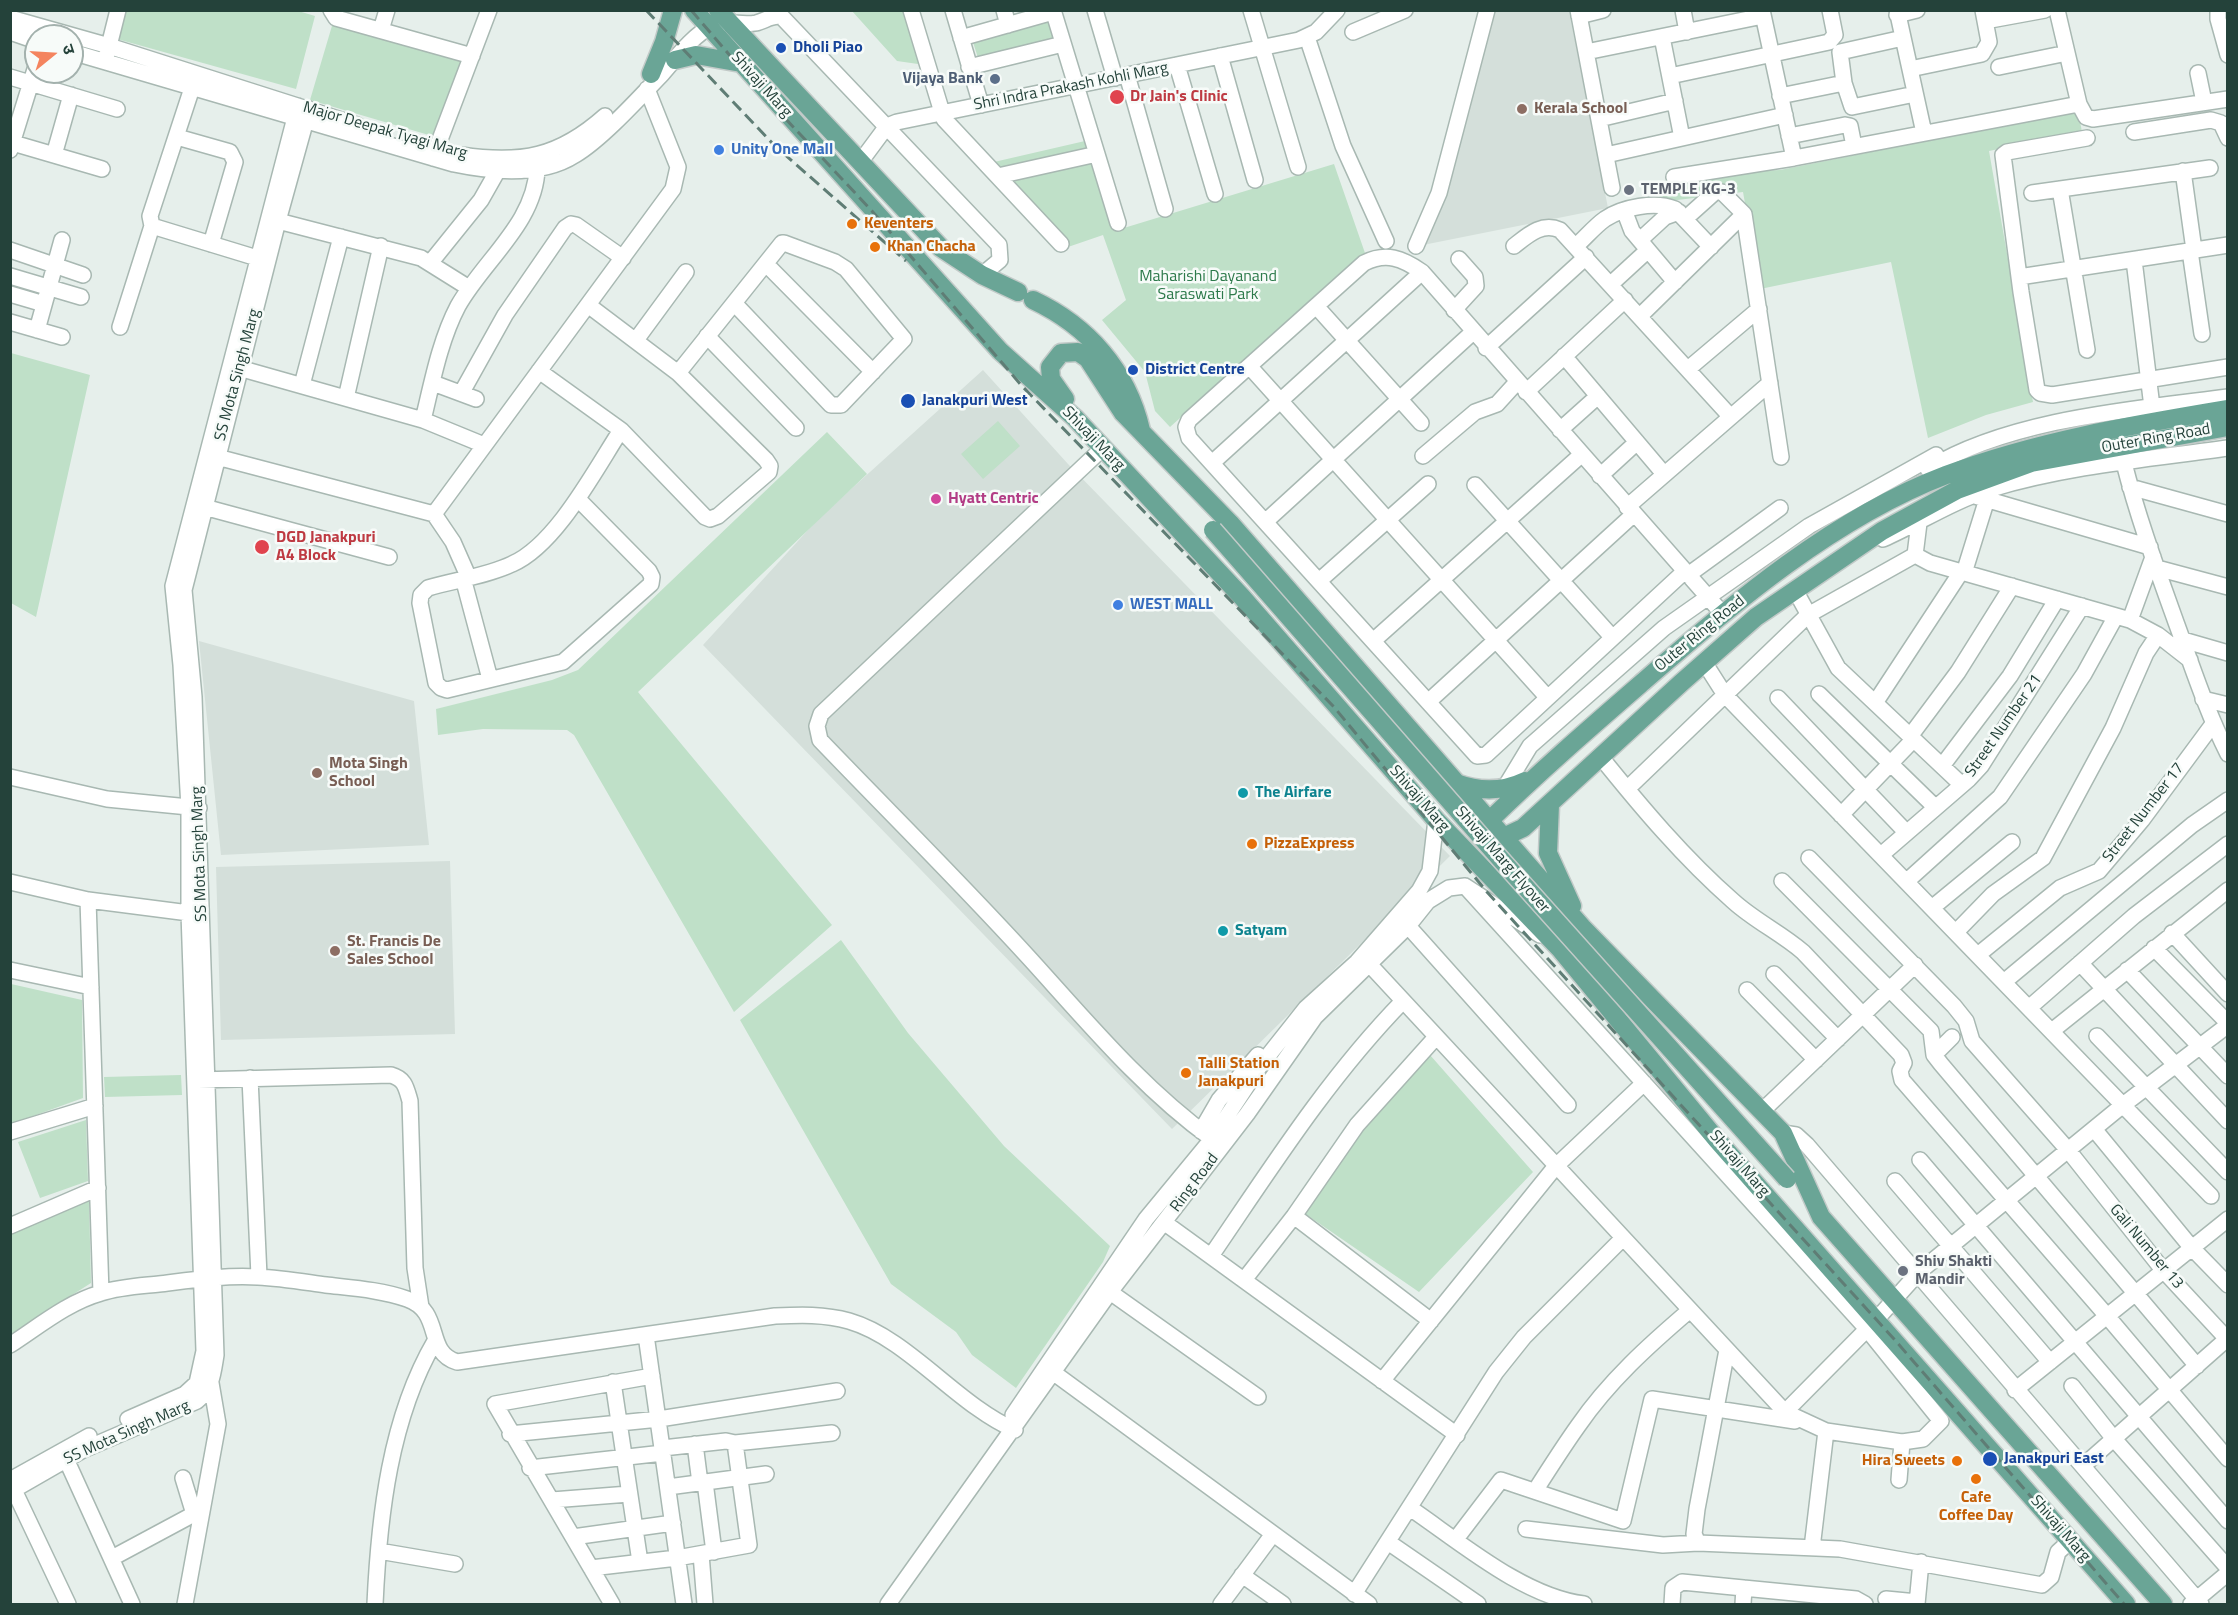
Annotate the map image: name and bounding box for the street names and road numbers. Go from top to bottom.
street label: Shivaji Marg [726,48,796,122]
street label: Shri Indra Prakash Kohli Marg [972,59,1170,115]
street label: Major Deepak Tyagi Marg [301,98,469,164]
street label: SS Mota Singh Marg [211,307,265,443]
street label: Shivaji Marg [1058,403,1128,475]
street label: Outer Ring Road [2100,420,2212,458]
street label: Outer Ring Road [1651,592,1749,676]
street label: Street Number 21 [1961,671,2047,781]
street label: Street Number 17 [2099,759,2189,867]
street label: Shivaji Marg [1385,762,1453,836]
street label: SS Mota Singh Marg [188,786,212,922]
street label: Shivaji Marg Flyover [1451,803,1553,917]
street label: Shivaji Marg [1705,1127,1773,1201]
street label: Ring Road [1167,1150,1223,1216]
street label: Gali Number 13 [2105,1201,2187,1293]
street label: SS Mota Singh Marg [61,1397,193,1469]
street label: Shivaji Marg [2026,1492,2094,1566]

